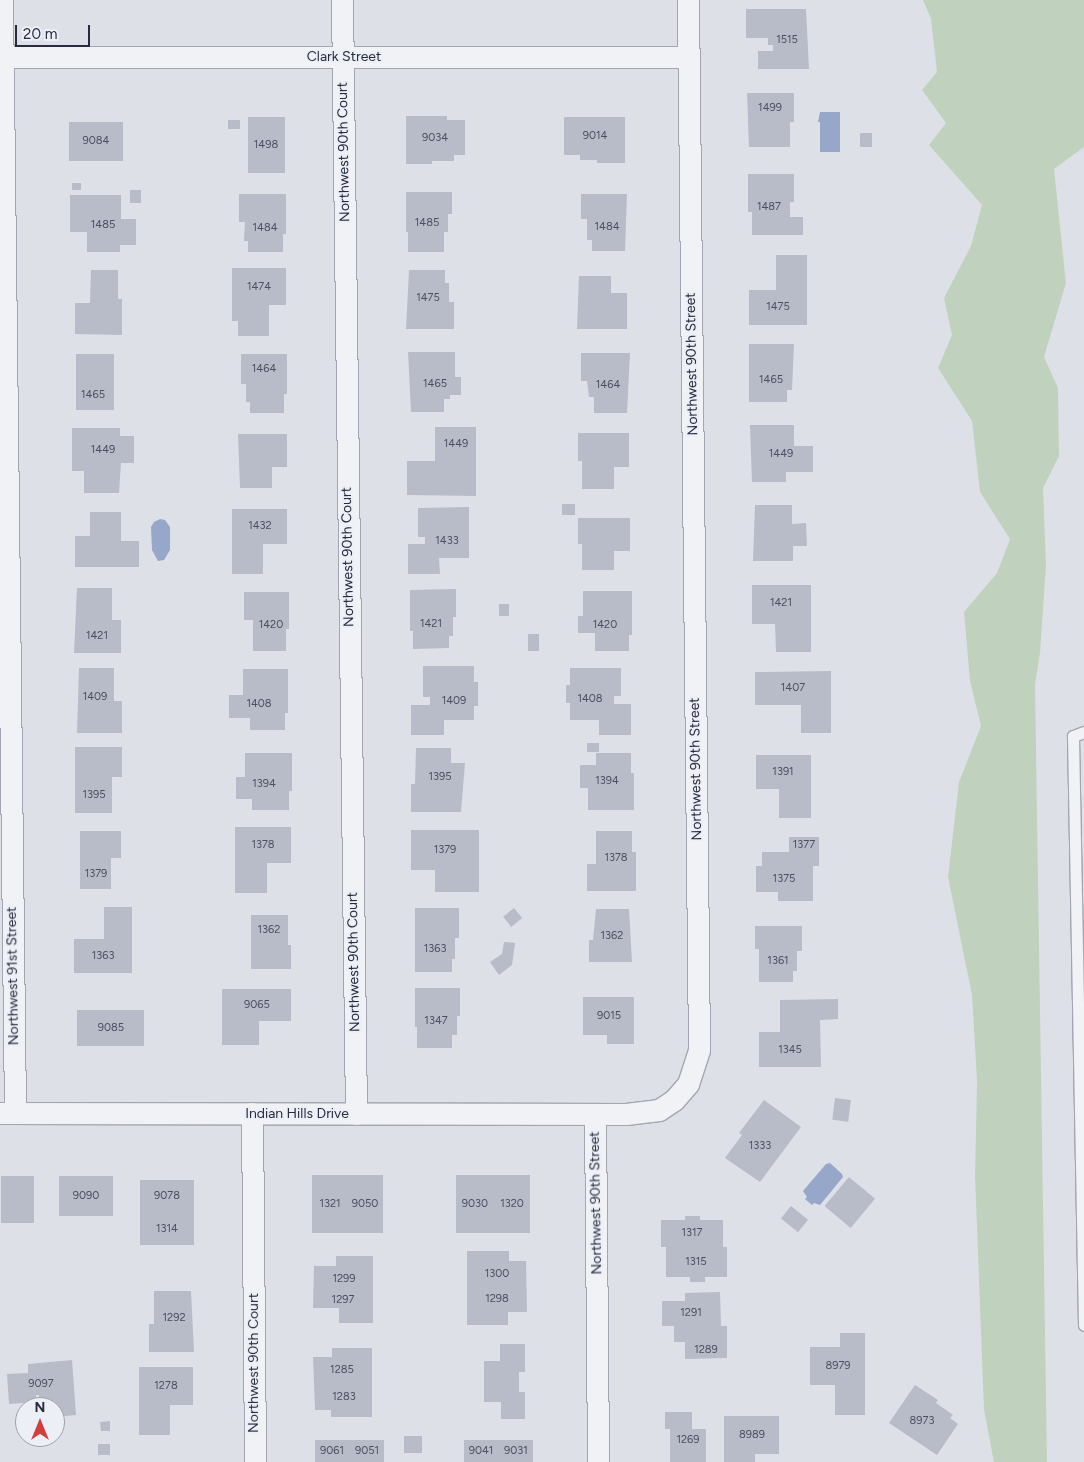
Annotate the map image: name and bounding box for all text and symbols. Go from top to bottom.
scale bar [18,15,92,47]
text: 20 m [23,25,57,43]
house number: 1515 [776,33,798,47]
street label: Clark Street [307,49,381,65]
street label: Northwest 90th Court [334,82,354,222]
house number: 1499 [758,101,782,115]
house number: 9014 [583,129,607,143]
house number: 9034 [422,131,448,145]
house number: 9084 [83,134,109,148]
house number: 1498 [254,138,278,152]
house number: 1487 [757,200,781,214]
house number: 1485 [415,216,439,230]
house number: 1485 [91,218,115,232]
house number: 1484 [595,220,619,234]
house number: 1484 [253,221,277,235]
house number: 1474 [247,280,271,294]
house number: 1475 [416,291,440,305]
street label: Northwest 90th Street [682,292,702,436]
house number: 1475 [766,300,790,314]
house number: 1464 [252,362,276,376]
house number: 1465 [759,373,783,387]
house number: 1465 [423,377,447,391]
house number: 1464 [596,378,620,392]
house number: 1465 [81,388,105,402]
house number: 1449 [444,437,468,451]
house number: 1449 [91,443,115,457]
house number: 1449 [769,447,793,461]
street label: Northwest 90th Court [338,487,358,627]
house number: 1432 [248,519,272,533]
house number: 1433 [435,534,459,548]
house number: 1421 [770,596,792,610]
house number: 1421 [420,617,442,631]
house number: 1420 [259,618,283,632]
house number: 1420 [593,618,617,632]
house number: 1421 [86,629,108,643]
house number: 1407 [781,681,805,695]
house number: 1409 [83,690,107,704]
house number: 1408 [577,692,603,706]
house number: 1409 [442,694,466,708]
house number: 1408 [246,697,272,711]
street label: Northwest 90th Street [686,697,706,841]
house number: 1391 [772,765,794,779]
house number: 1395 [428,770,452,784]
house number: 1394 [595,774,619,788]
house number: 1394 [252,777,276,791]
house number: 1395 [82,788,106,802]
house number: 1378 [251,838,275,852]
house number: 1377 [793,838,815,852]
house number: 1379 [434,843,456,857]
house number: 1378 [604,851,628,865]
house number: 1379 [85,867,107,881]
house number: 1375 [773,872,795,886]
street label: Northwest 90th Court [344,892,364,1032]
street label: Northwest 91st Street [3,907,23,1045]
house number: 1362 [258,923,280,937]
house number: 1362 [601,929,623,943]
house number: 1363 [424,942,446,956]
house number: 1363 [92,949,114,963]
house number: 1361 [767,954,789,968]
house number: 9065 [244,998,270,1012]
house number: 9015 [597,1009,621,1023]
house number: 1347 [424,1014,448,1028]
house number: 9085 [98,1021,124,1035]
house number: 1345 [778,1043,802,1057]
street label: Indian Hills Drive [245,1106,349,1122]
street label: Northwest 90th Street [586,1131,606,1275]
house number: 1333 [749,1139,771,1153]
house number: 9090 [73,1189,99,1203]
house number: 9078 [154,1189,180,1203]
house number: 1321 [319,1197,341,1211]
house number: 9050 [352,1197,378,1211]
house number: 9030 [462,1197,488,1211]
house number: 1320 [500,1197,524,1211]
house number: 1314 [156,1222,178,1236]
house number: 1317 [682,1226,702,1240]
house number: 1315 [685,1255,707,1269]
house number: 1300 [485,1267,509,1281]
house number: 1299 [332,1272,356,1286]
house number: 1298 [485,1292,509,1306]
street label: Northwest 90th Court [246,1293,262,1433]
house number: 1297 [332,1293,354,1307]
house number: 1291 [680,1306,702,1320]
house number: 1292 [162,1311,186,1325]
house number: 1289 [694,1343,718,1357]
house number: 8979 [825,1359,851,1373]
house number: 1285 [330,1363,354,1377]
house number: 9097 [28,1377,54,1391]
house number: 1278 [154,1379,178,1393]
house number: 1283 [332,1390,356,1404]
north arrow [15,1397,65,1447]
text: N [35,1399,45,1416]
house number: 8973 [910,1414,934,1428]
house number: 8989 [739,1428,765,1442]
house number: 1269 [676,1433,700,1447]
house number: 9061 [320,1444,344,1458]
house number: 9051 [355,1444,379,1458]
house number: 9041 [469,1444,493,1458]
house number: 9031 [504,1444,528,1458]

